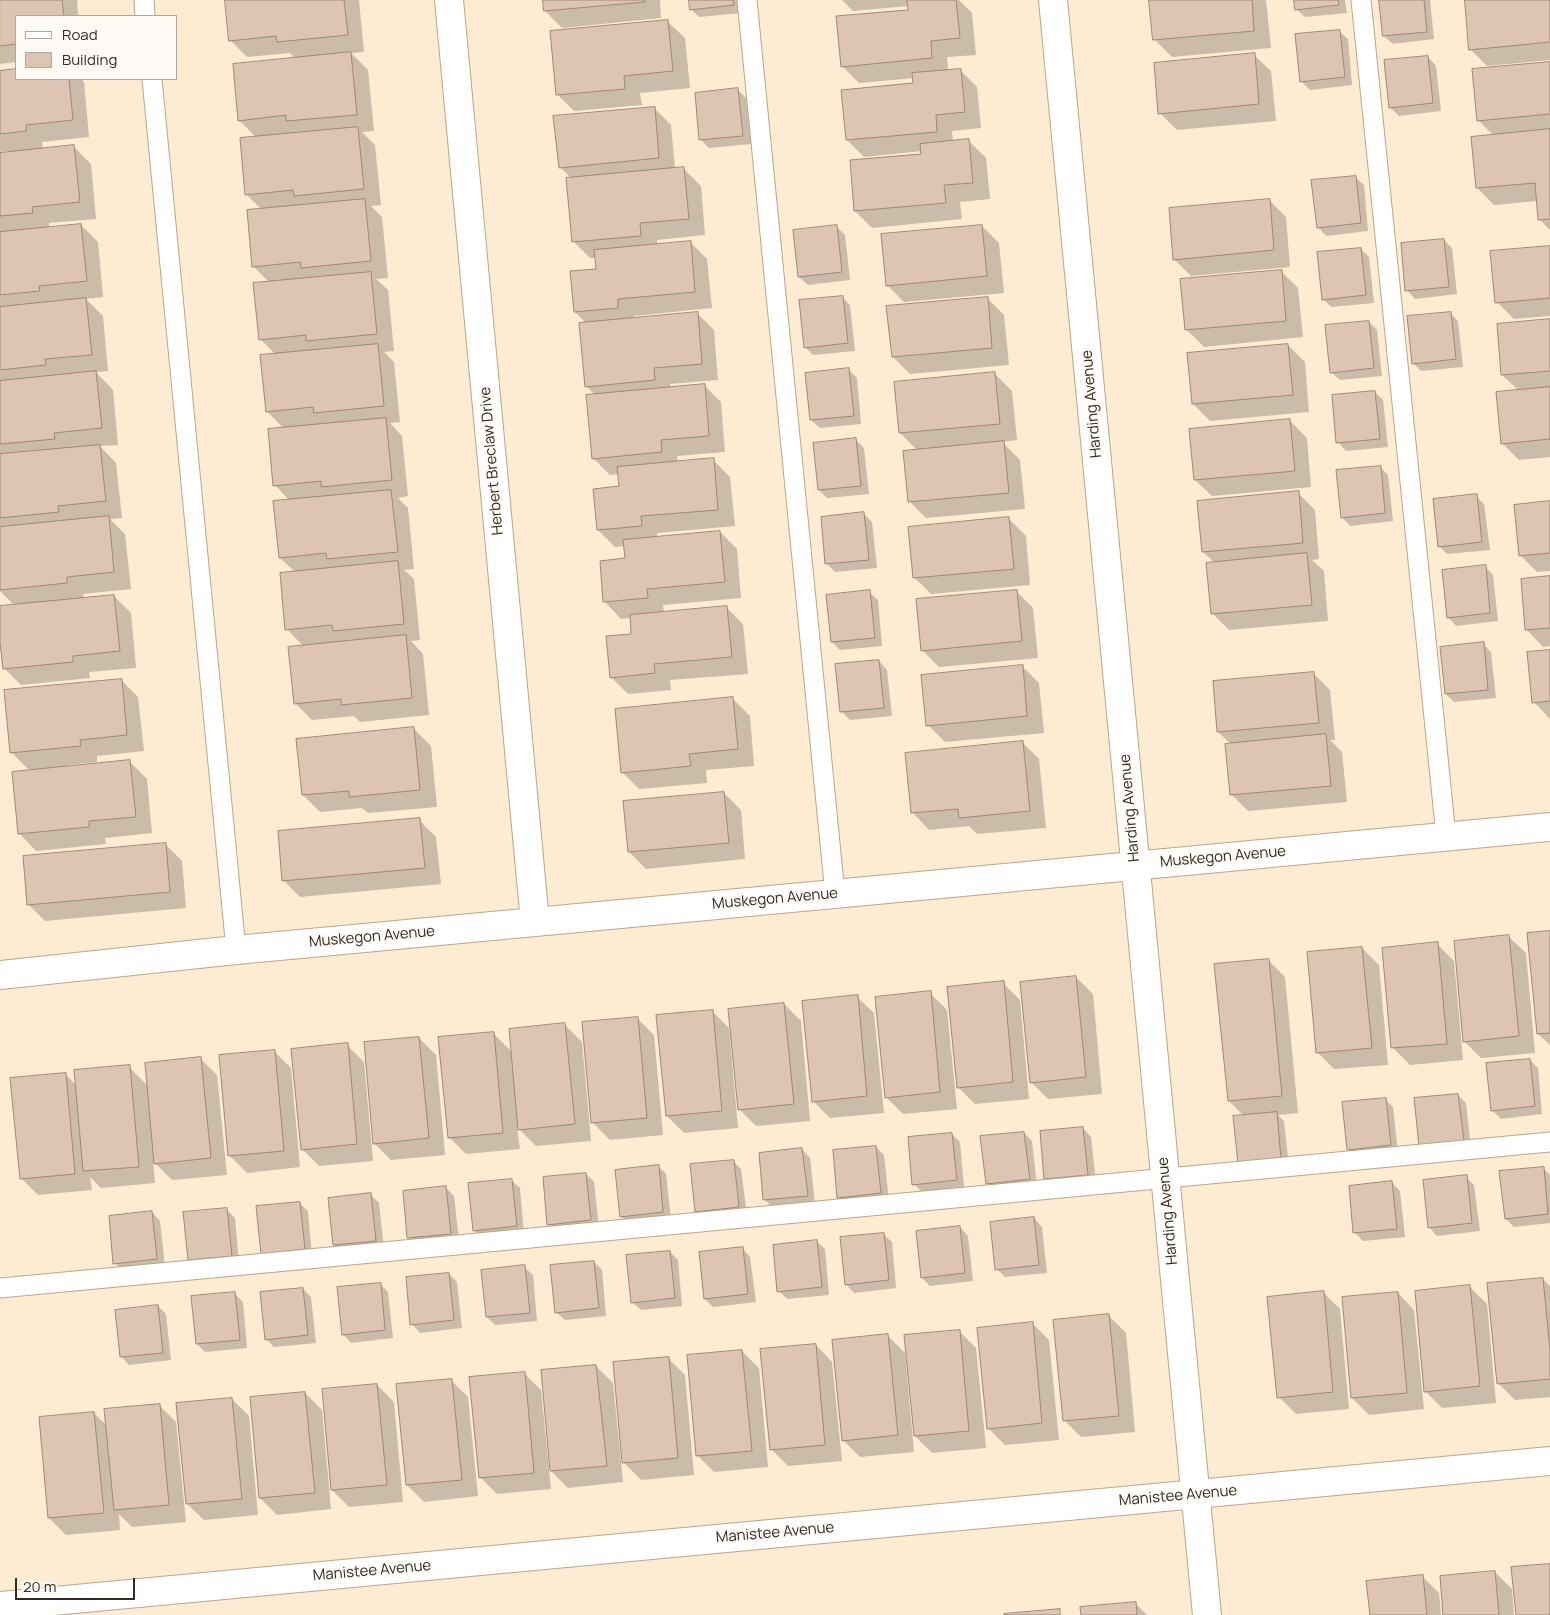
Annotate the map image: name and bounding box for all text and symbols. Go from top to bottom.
legend [15,15,178,80]
text: Road [62,24,98,45]
text: Building [62,49,117,70]
street label: Harding Avenue [1078,349,1106,459]
street label: Herbert Breclaw Drive [477,386,507,536]
street label: Harding Avenue [1116,753,1144,863]
street label: Muskegon Avenue [1159,843,1287,871]
street label: Muskegon Avenue [711,885,839,913]
street label: Muskegon Avenue [308,923,436,951]
street label: Harding Avenue [1154,1156,1182,1266]
street label: Manistee Avenue [1118,1482,1238,1510]
street label: Manistee Avenue [715,1519,835,1547]
street label: Manistee Avenue [312,1557,432,1585]
scale bar [18,1568,138,1600]
text: 20 m [23,1576,56,1597]

